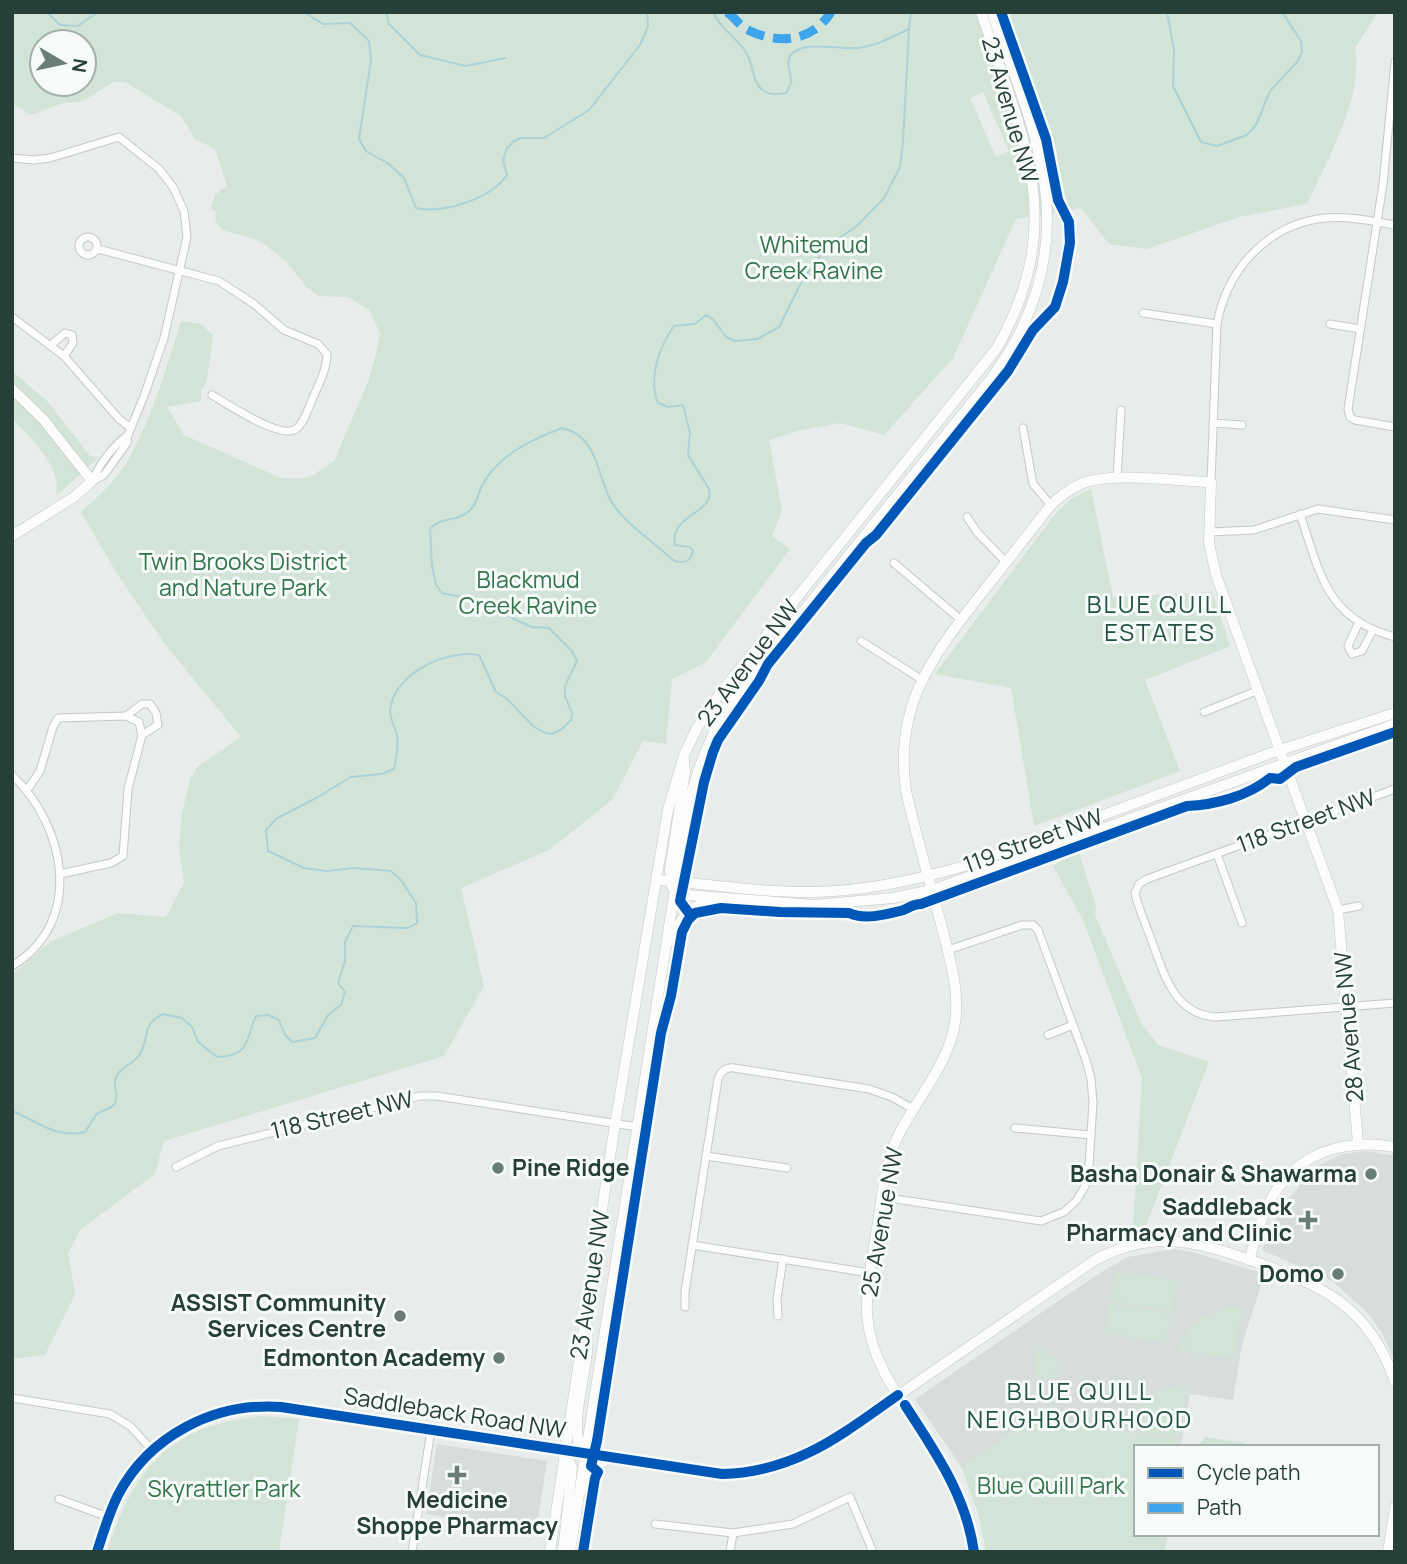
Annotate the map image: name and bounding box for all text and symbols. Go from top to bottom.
north arrow [28,28,98,98]
street label: 23 Avenue NW [975,33,1047,187]
text: N [66,57,94,74]
park label: Whitemud Creek Ravine [745,228,883,286]
park label: Twin Brooks District and Nature Park [139,545,347,603]
park label: Blackmud Creek Ravine [459,563,597,621]
district label: BLUE QUILL ESTATES [1087,587,1233,648]
street label: 23 Avenue NW [689,592,806,732]
street label: 118 Street NW [1232,780,1380,860]
street label: 119 Street NW [958,800,1107,880]
street label: 28 Avenue NW [1325,950,1371,1104]
street label: 118 Street NW [267,1082,417,1146]
street label: 25 Avenue NW [852,1144,910,1299]
place label: Pine Ridge [512,1151,630,1183]
place label: Basha Donair & Shawarma [1070,1157,1357,1189]
marker: Pine Ridge [490,1160,506,1176]
marker: Basha Donair & Shawarma [1363,1166,1379,1182]
place label: Saddleback Pharmacy and Clinic [1066,1190,1293,1248]
street label: 23 Avenue NW [561,1207,617,1362]
marker: Saddleback Pharmacy and Clinic [1298,1210,1318,1230]
place label: Domo [1259,1257,1324,1289]
marker: Domo [1330,1266,1346,1282]
place label: ASSIST Community Services Centre [171,1286,386,1344]
marker: ASSIST Community Services Centre [392,1308,408,1324]
place label: Edmonton Academy [263,1341,485,1373]
marker: Edmonton Academy [491,1350,507,1366]
district label: BLUE QUILL NEIGHBOURHOOD [967,1374,1193,1435]
street label: Saddleback Road NW [342,1379,569,1445]
legend [1134,1445,1379,1536]
text: Cycle path [1197,1458,1300,1486]
marker: Medicine Shoppe Pharmacy [449,1467,465,1483]
park label: Blue Quill Park [977,1469,1126,1501]
park label: Skyrattler Park [148,1472,301,1504]
place label: Medicine Shoppe Pharmacy [356,1483,558,1541]
text: Path [1197,1493,1242,1521]

